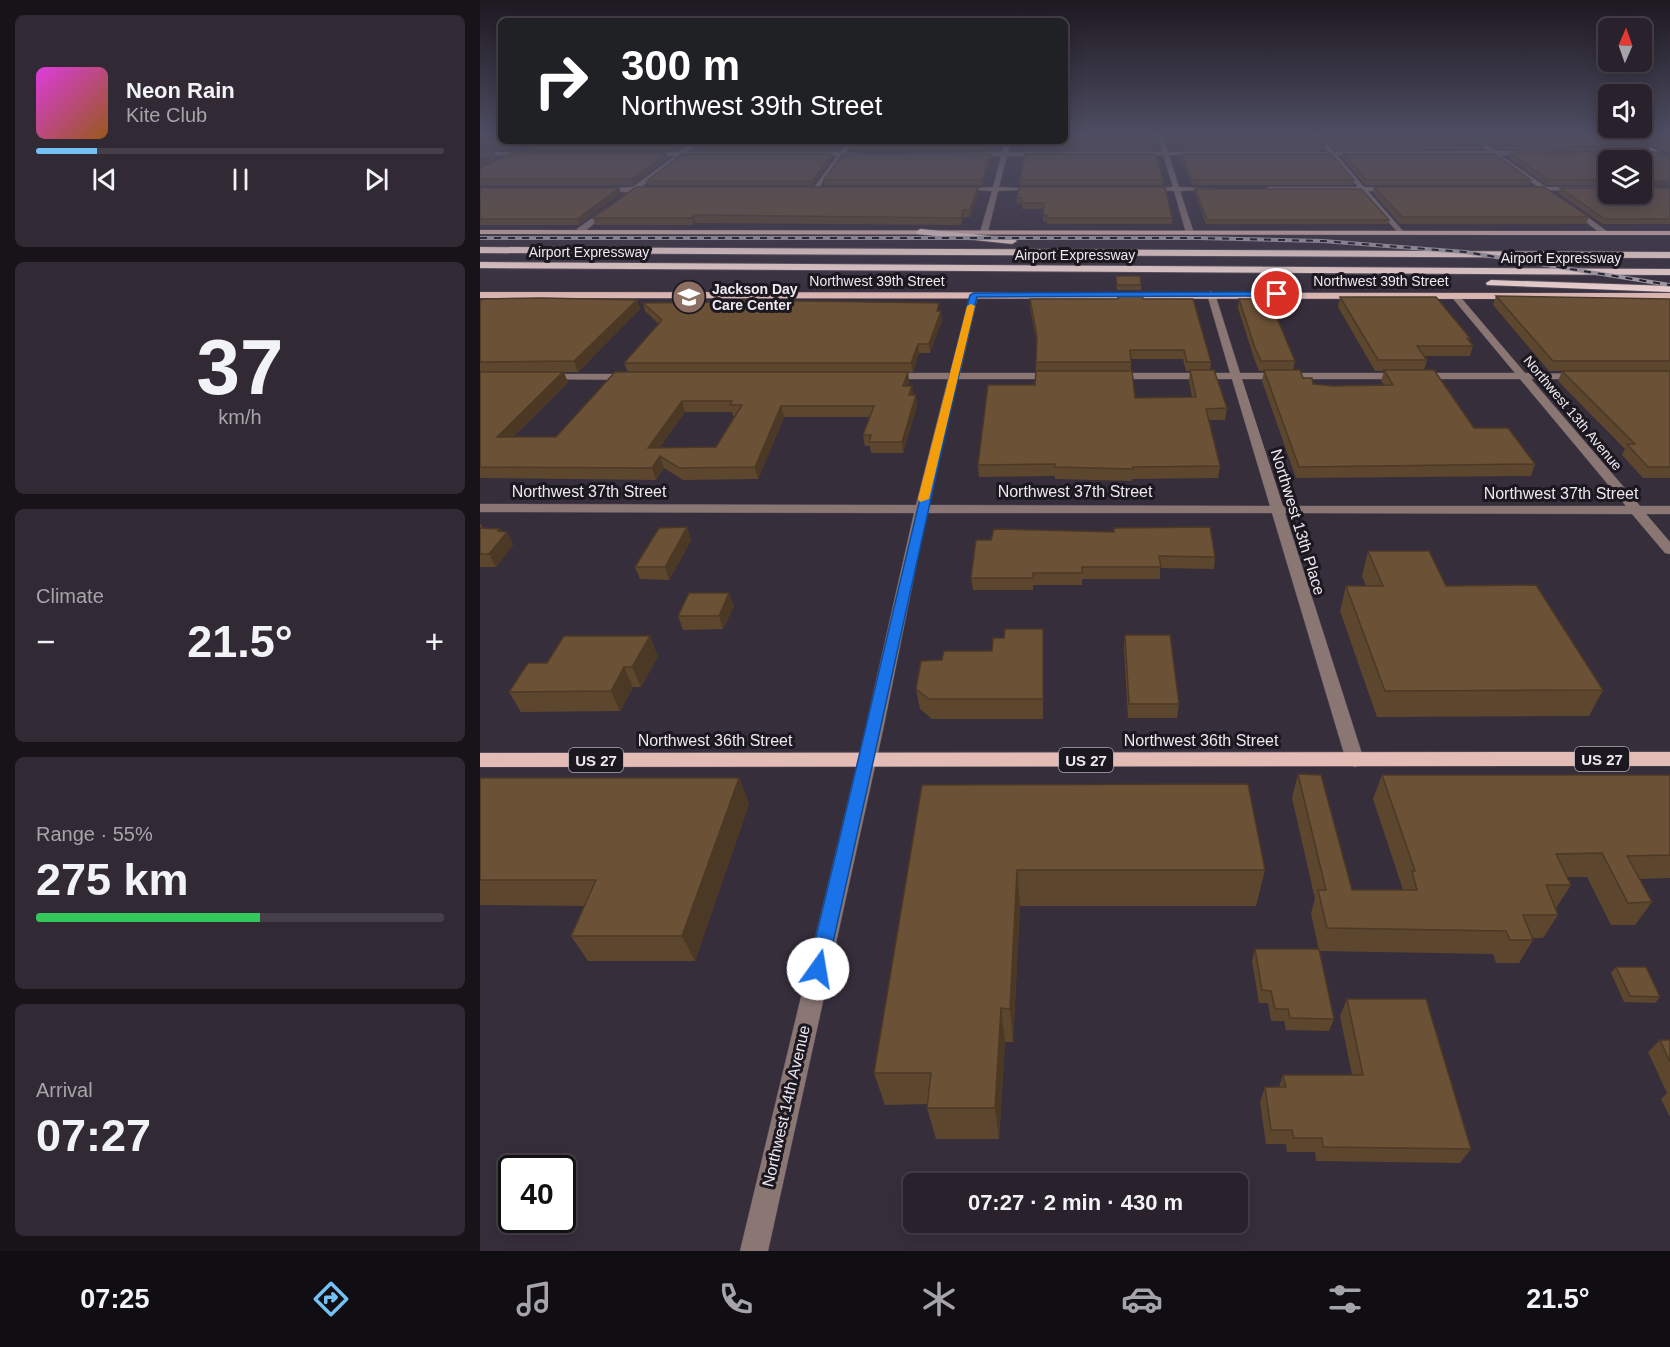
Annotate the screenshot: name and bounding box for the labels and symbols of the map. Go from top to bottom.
north arrow [1598,18,1652,72]
street label: Airport Expressway [529,244,649,260]
street label: Airport Expressway [1015,247,1135,263]
street label: Airport Expressway [1501,250,1621,266]
pin [1251,268,1302,319]
street label: Northwest 39th Street [809,273,945,289]
street label: Northwest 39th Street [1313,273,1449,289]
school or university icon: Jackson Day Care Center [671,279,707,315]
place label: Jackson Day Care Center [712,281,798,313]
street label: Northwest 13th Avenue [1520,353,1626,474]
street label: Northwest 13th Place [1268,447,1328,597]
street label: Northwest 37th Street [512,483,667,500]
street label: Northwest 37th Street [998,483,1153,500]
street label: Northwest 37th Street [1484,485,1639,502]
street label: Northwest 36th Street [638,732,793,749]
street label: Northwest 36th Street [1124,732,1279,749]
road number: US 27 [1575,747,1629,771]
road number: US 27 [569,748,623,772]
road number: US 27 [1059,748,1113,772]
position arrow [786,937,850,1001]
street label: Northwest 14th Avenue [759,1024,813,1188]
speed limit sign: 40 [498,1155,576,1233]

